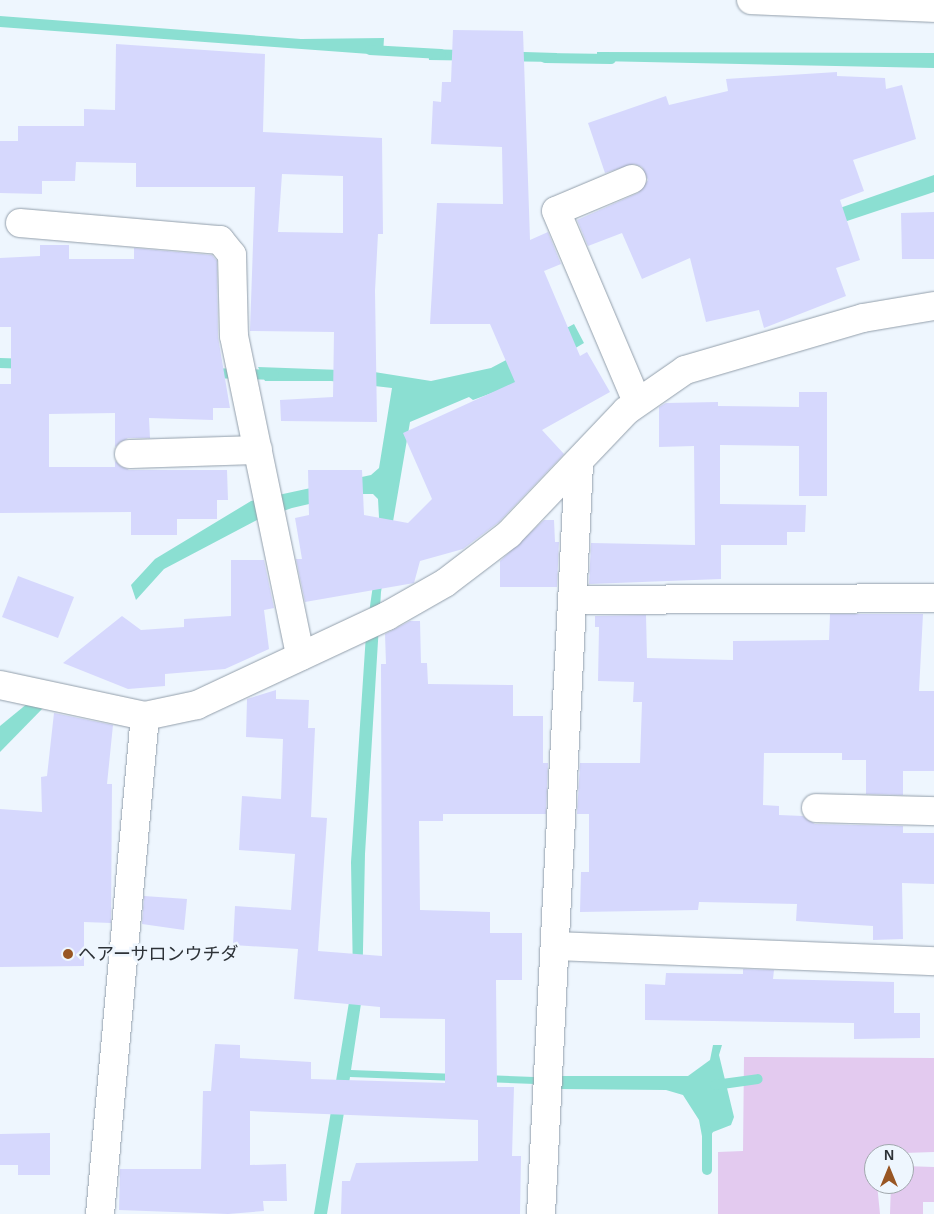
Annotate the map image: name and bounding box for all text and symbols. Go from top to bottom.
place label: ヘアーサロンウチダ [78,943,239,965]
marker: ヘアーサロンウチダ [62,948,74,960]
north arrow [864,1144,914,1194]
text: N [884,1147,894,1163]

